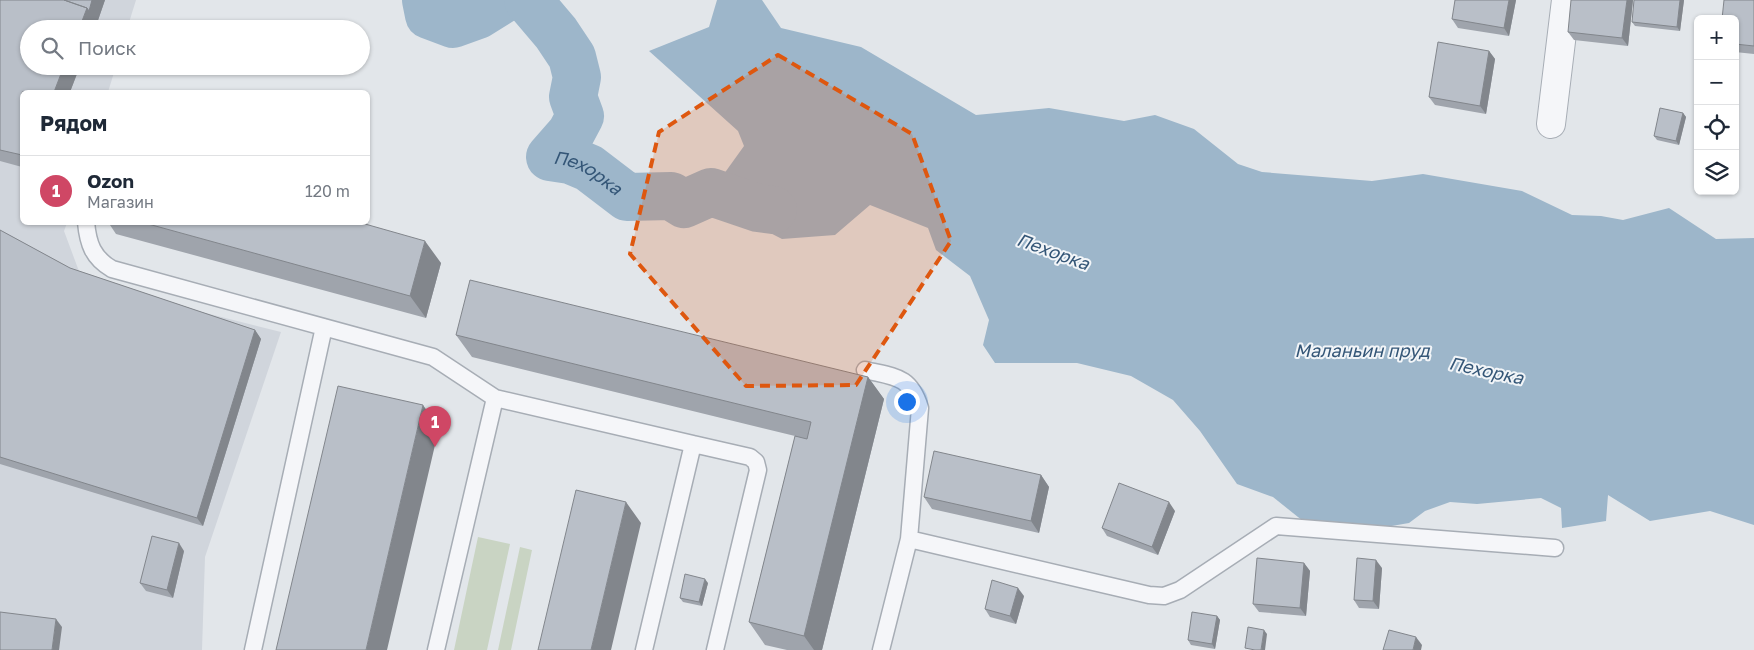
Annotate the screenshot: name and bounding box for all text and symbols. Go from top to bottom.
map controls [1694,15,1739,195]
button: + [1694,15,1739,60]
search box [20,20,370,75]
icon: search [38,34,66,62]
text: Поиск [78,36,137,59]
button: − [1694,60,1739,105]
button: locate [1694,105,1739,150]
text: Рядом [40,110,107,136]
water label: Пехорка [552,146,627,200]
button: layers [1694,150,1739,195]
text: Ozon [87,169,134,192]
text: 1 [52,181,60,201]
text: 120 m [305,181,350,201]
text: Магазин [87,192,154,212]
water label: Пехорка [1014,228,1093,275]
water label: Маланьин пруд [1294,339,1431,361]
water label: Пехорка [1447,351,1526,389]
your location [894,389,920,415]
pin: 1 [419,406,451,447]

